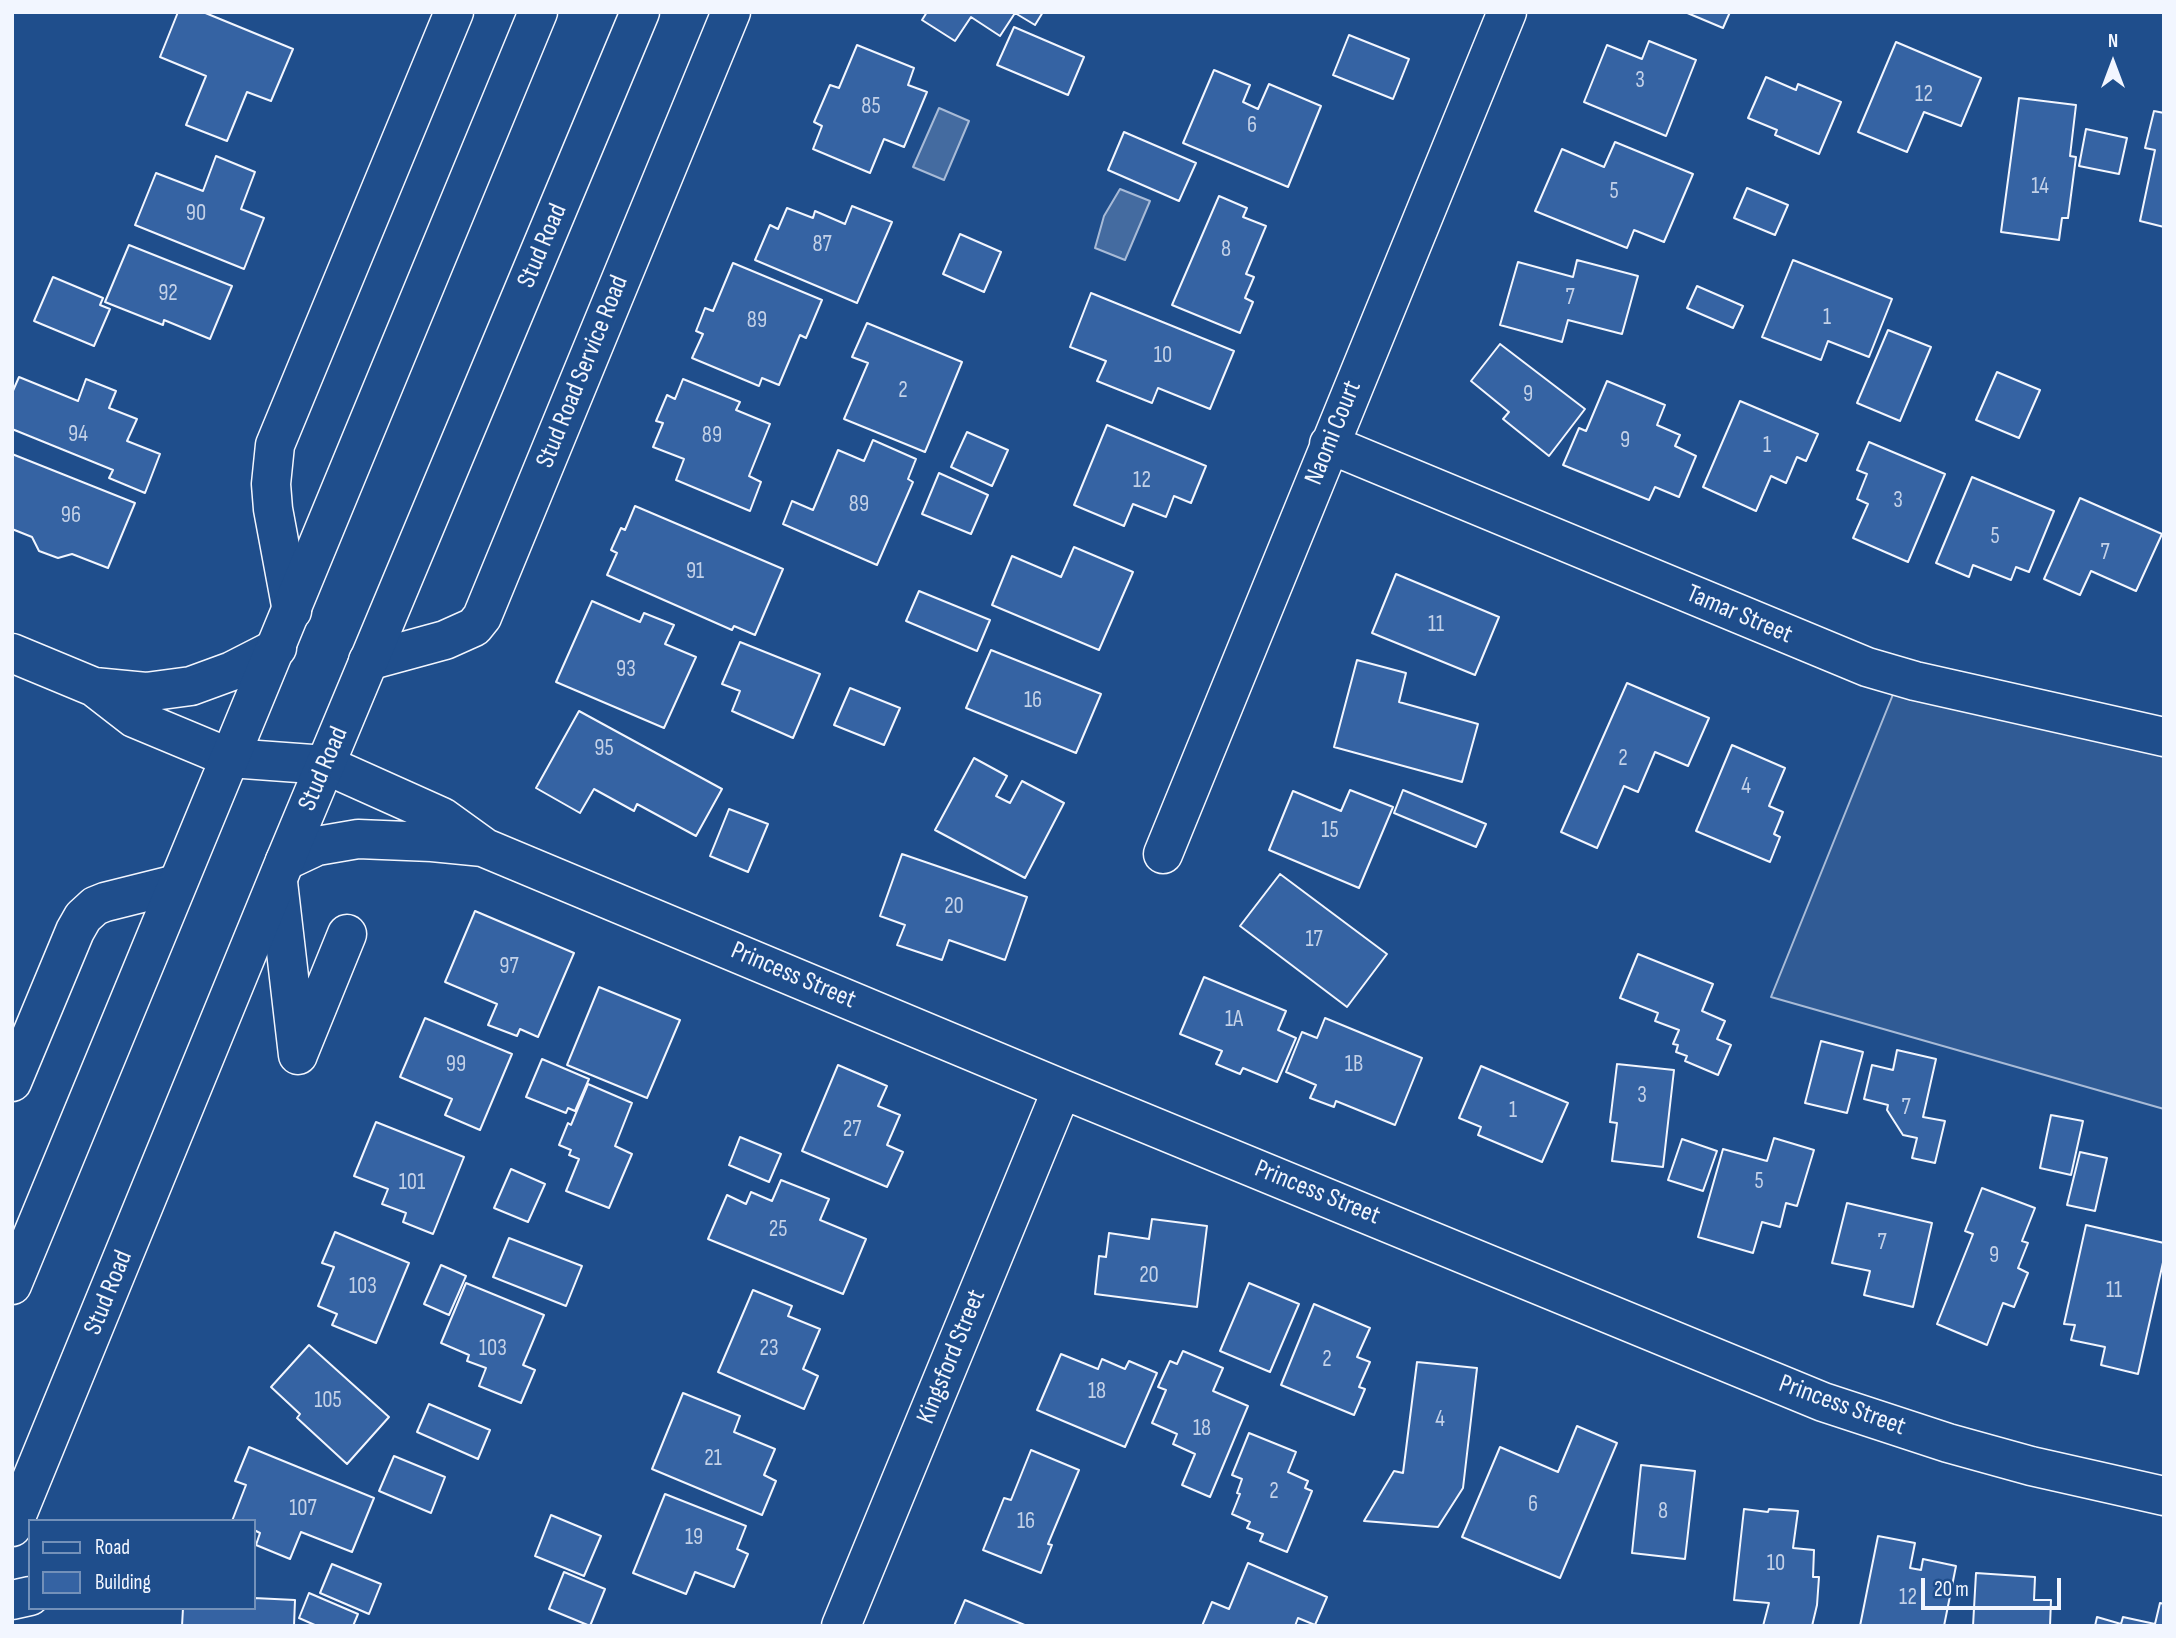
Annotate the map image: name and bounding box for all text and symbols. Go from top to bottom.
north arrow [2078,28,2148,98]
text: N [2108,30,2118,53]
house number: 3 [1635,67,1645,95]
house number: 12 [1915,81,1933,109]
house number: 85 [861,93,881,121]
house number: 6 [1247,112,1257,140]
house number: 14 [2031,173,2049,201]
house number: 5 [1609,178,1619,206]
street label: Stud Road [511,199,575,293]
house number: 90 [186,200,206,228]
house number: 87 [812,231,832,259]
house number: 8 [1221,236,1231,264]
street label: Stud Road Service Road [530,271,636,473]
house number: 92 [158,280,178,308]
house number: 7 [1565,284,1575,312]
house number: 1 [1823,304,1831,332]
house number: 89 [747,307,767,335]
house number: 10 [1154,342,1172,370]
street label: Naomi Court [1299,376,1369,490]
house number: 2 [898,377,908,405]
house number: 9 [1523,381,1533,409]
house number: 94 [68,421,88,449]
house number: 89 [702,422,722,450]
house number: 9 [1620,427,1630,455]
house number: 1 [1763,432,1771,460]
house number: 12 [1133,467,1151,495]
house number: 3 [1893,487,1903,515]
house number: 89 [849,491,869,519]
house number: 96 [61,502,81,530]
house number: 5 [1990,523,2000,551]
house number: 7 [2100,539,2110,567]
house number: 91 [686,558,704,586]
street label: Tamar Street [1681,579,1797,651]
house number: 11 [1428,611,1444,639]
house number: 93 [616,656,636,684]
house number: 16 [1024,687,1042,715]
street label: Stud Road [292,722,356,816]
house number: 95 [594,735,614,763]
house number: 2 [1618,745,1628,773]
house number: 4 [1741,773,1751,801]
house number: 15 [1321,817,1339,845]
house number: 20 [944,893,964,921]
house number: 17 [1305,926,1323,954]
street label: Princess Street [726,936,860,1016]
house number: 97 [499,953,519,981]
house number: 1A [1225,1006,1243,1034]
house number: 99 [446,1051,466,1079]
house number: 1B [1345,1051,1363,1079]
house number: 3 [1637,1082,1647,1110]
house number: 7 [1901,1094,1911,1122]
house number: 1 [1509,1097,1517,1125]
house number: 27 [843,1116,861,1144]
street label: Princess Street [1250,1154,1384,1232]
house number: 5 [1754,1168,1764,1196]
house number: 101 [399,1169,425,1197]
house number: 25 [769,1216,787,1244]
house number: 7 [1877,1229,1887,1257]
house number: 9 [1989,1242,1999,1270]
street label: Stud Road [78,1246,140,1340]
house number: 20 [1139,1262,1159,1290]
house number: 103 [349,1273,377,1301]
house number: 11 [2106,1277,2122,1305]
street label: Kingsford Street [911,1285,993,1429]
house number: 103 [479,1335,507,1363]
house number: 23 [759,1335,779,1363]
house number: 2 [1322,1346,1332,1374]
street label: Princess Street [1774,1369,1910,1443]
house number: 18 [1088,1378,1106,1406]
house number: 105 [314,1387,342,1415]
house number: 4 [1435,1406,1445,1434]
house number: 18 [1193,1415,1211,1443]
house number: 21 [704,1445,722,1473]
house number: 2 [1269,1478,1279,1506]
house number: 6 [1528,1491,1538,1519]
house number: 107 [289,1495,317,1523]
house number: 8 [1658,1498,1668,1526]
house number: 16 [1017,1508,1035,1536]
legend [28,1519,256,1610]
house number: 19 [685,1524,703,1552]
text: Road [95,1535,130,1560]
house number: 10 [1767,1550,1785,1578]
scale bar [1924,1564,2064,1608]
text: Building [95,1570,151,1595]
text: 20 m [1934,1577,1969,1602]
house number: 12 [1899,1584,1917,1612]

